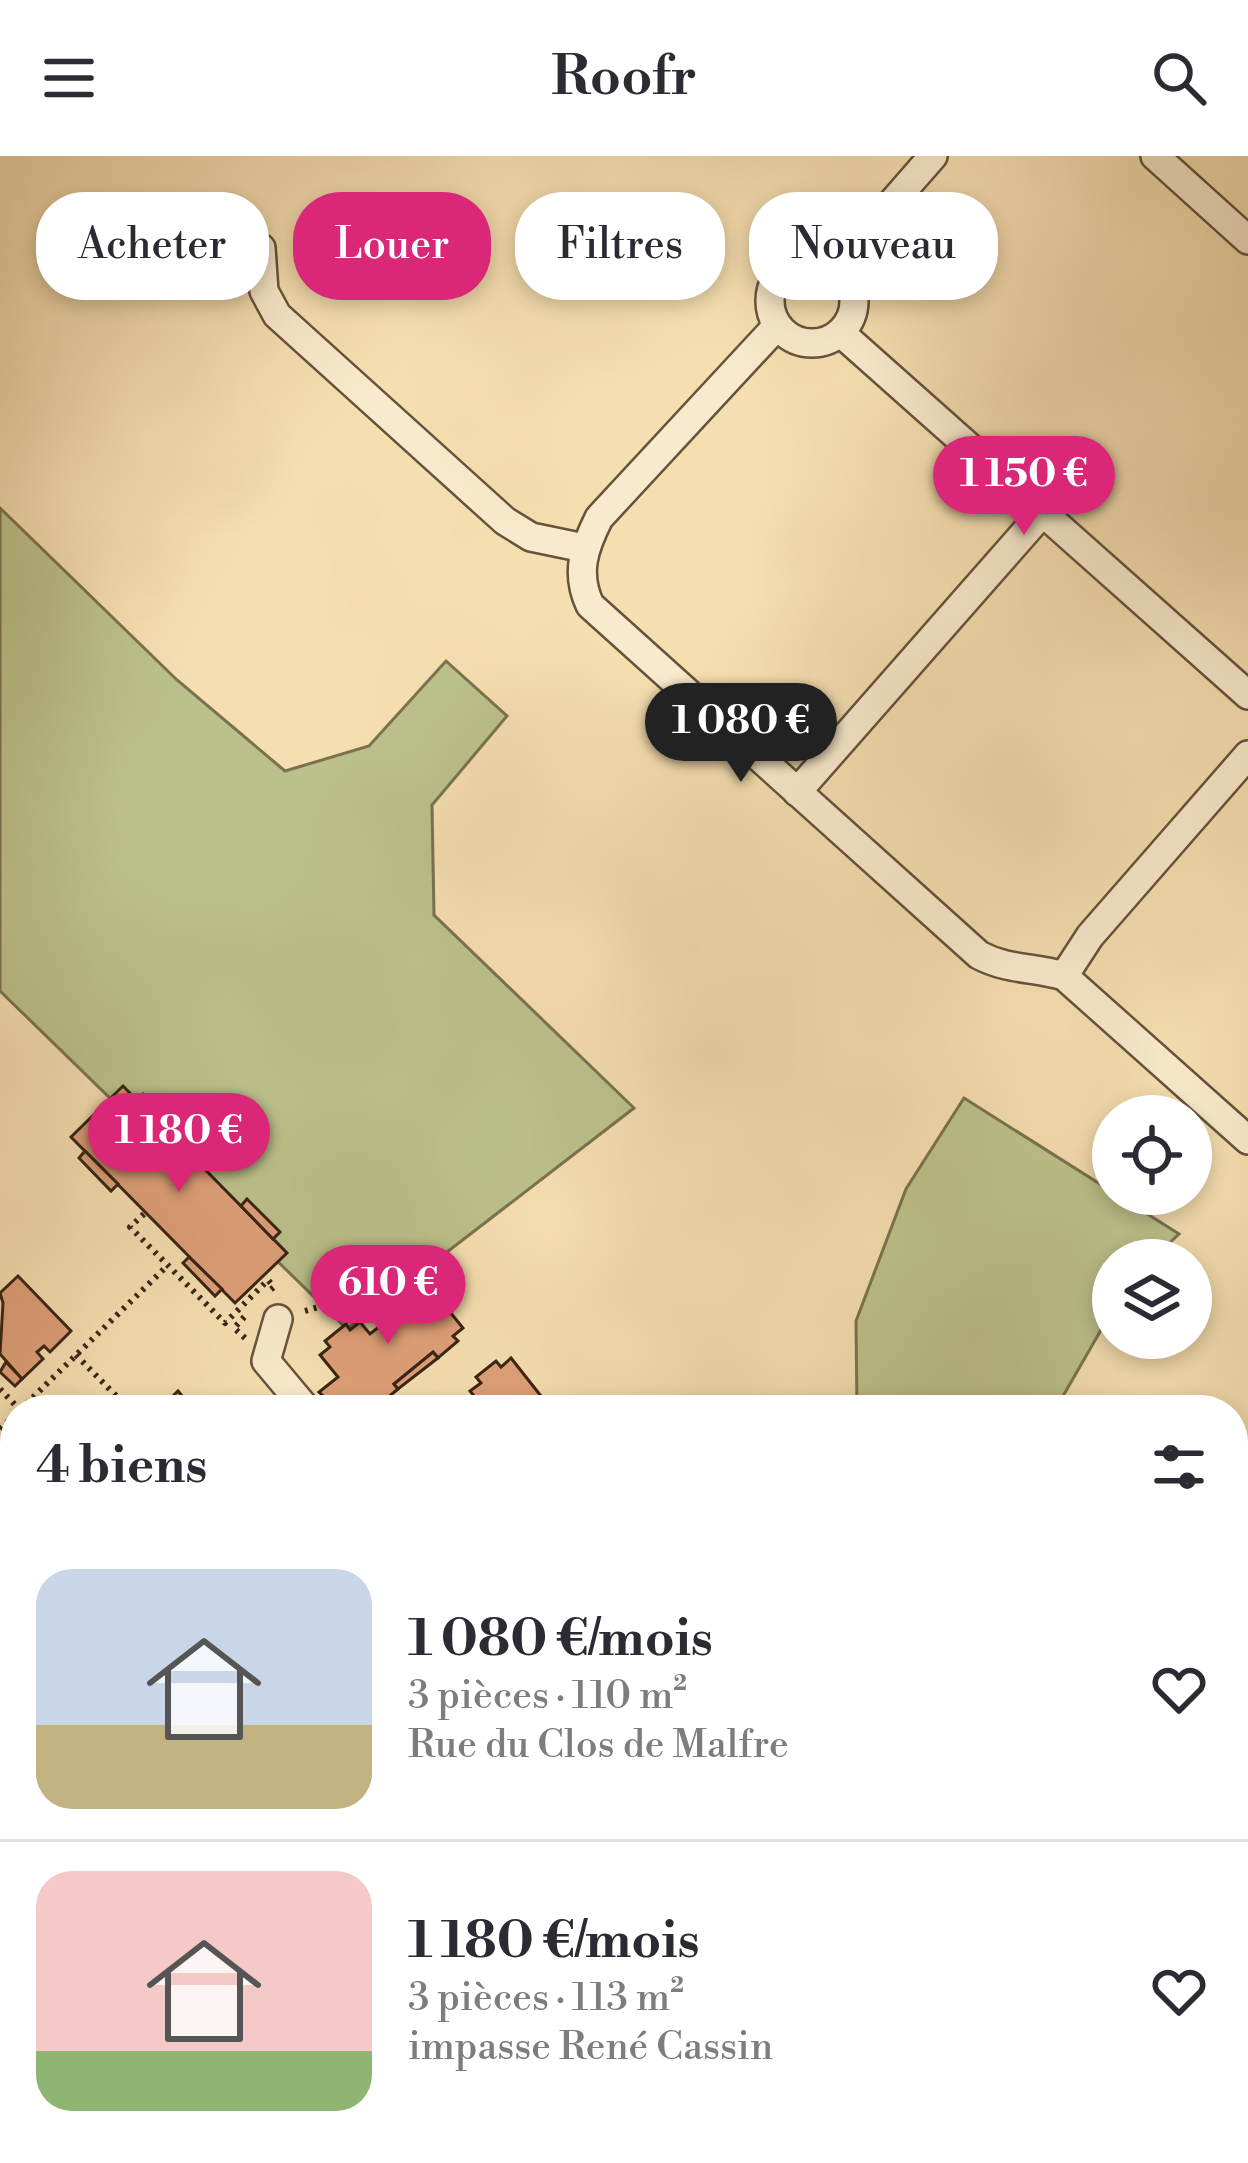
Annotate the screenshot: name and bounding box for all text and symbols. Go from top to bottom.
text: Roofr [551,44,697,112]
icon: menu [36,45,102,111]
icon: search [1146,45,1212,111]
chip: Acheter [36,192,269,300]
chip: Louer [293,192,491,300]
chip: Filtres [515,192,725,300]
chip: Nouveau [749,192,998,300]
pin: 1 150 € [913,436,1135,538]
text: 1 150 € [960,450,1088,499]
pin: 1 080 € [630,683,852,785]
text: 1 080 € [672,697,810,746]
pin: 1 180 € [68,1093,290,1195]
map controls [1092,1095,1212,1359]
button: locate [1092,1095,1212,1215]
text: 1 180 € [115,1107,243,1156]
button: layers [1092,1239,1212,1359]
pin: 610 € [304,1245,472,1347]
text: 610 € [338,1259,438,1308]
icon: filters [1146,1434,1212,1500]
text: 4 biens [36,1435,207,1499]
text: 1 080 €/mois [408,1608,713,1672]
icon: home [132,1617,276,1761]
icon: heart [1146,1656,1212,1722]
text: 3 pièces · 110 m² [408,1672,687,1721]
text: Rue du Clos de Malfre [408,1721,789,1770]
text: 1 180 €/mois [408,1910,700,1974]
icon: home [132,1919,276,2063]
icon: heart [1146,1958,1212,2024]
text: 3 pièces · 113 m² [408,1974,684,2023]
text: impasse René Cassin [408,2023,773,2072]

